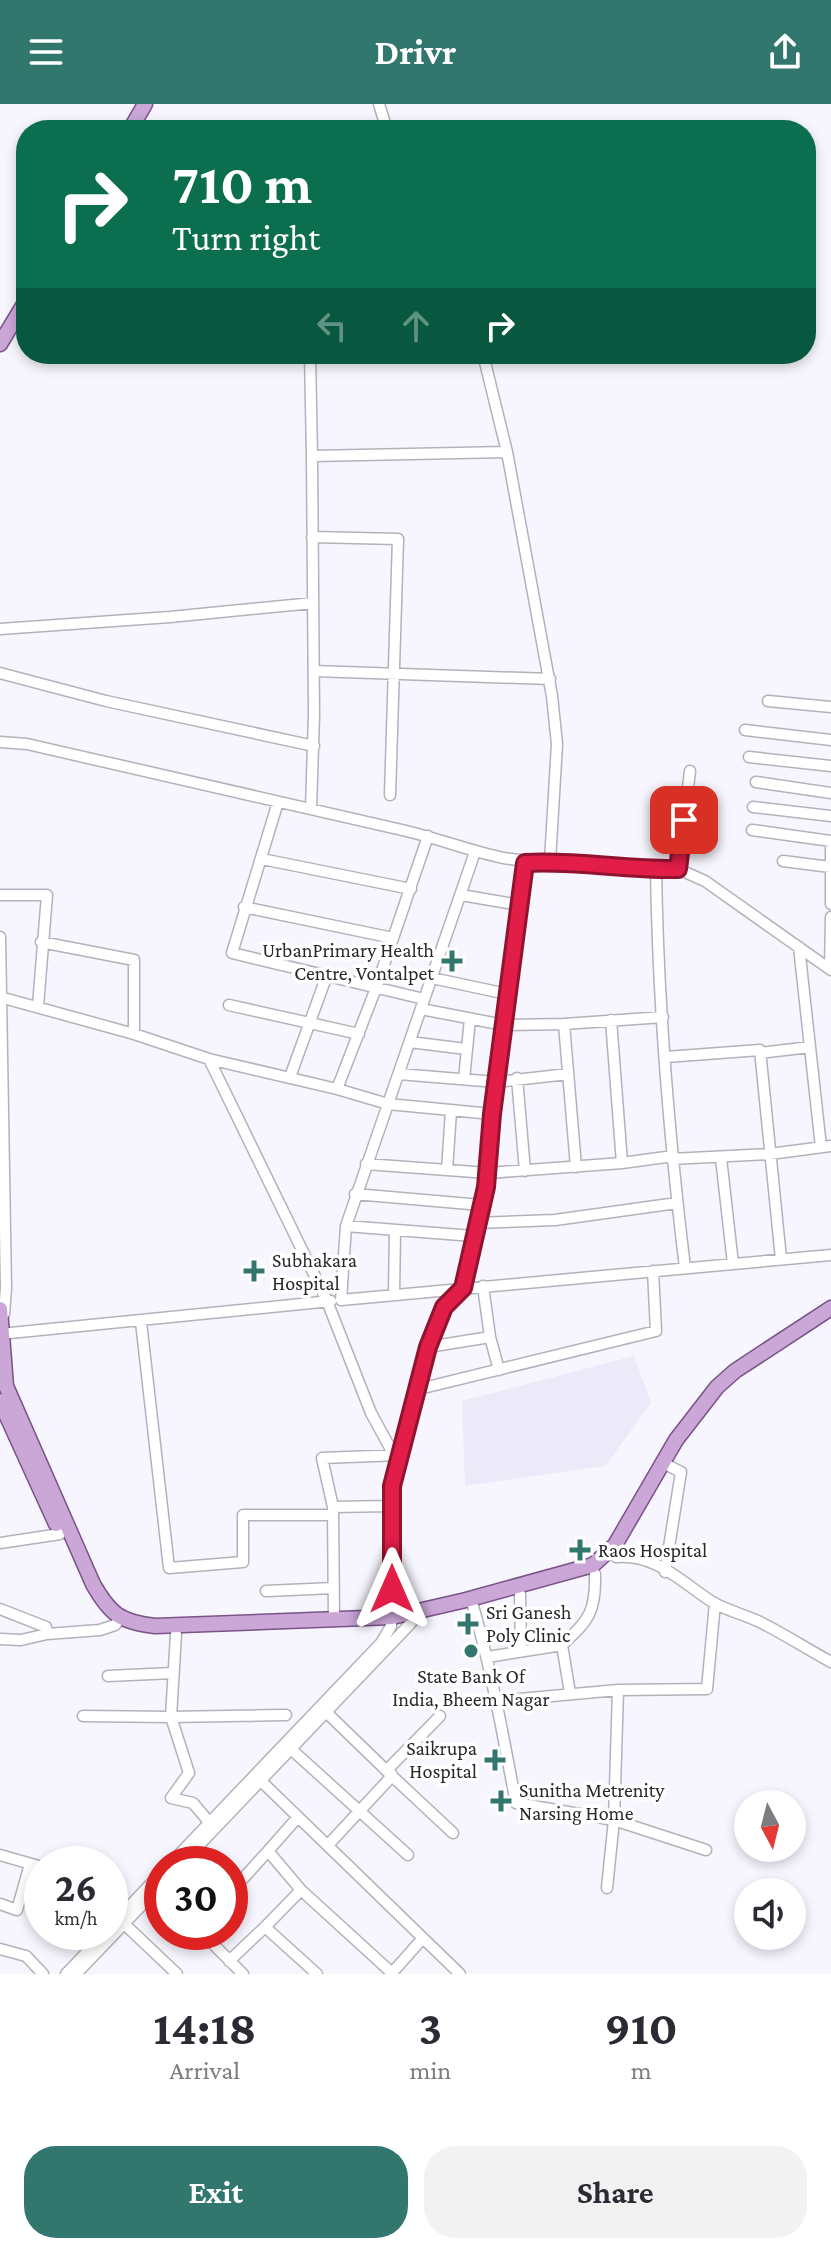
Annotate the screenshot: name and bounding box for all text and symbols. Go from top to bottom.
icon: menu [24,30,68,74]
icon: share [763,30,807,74]
text: Drivr [375,32,456,72]
icon: right [40,152,144,256]
text: 710 m [172,153,312,215]
text: Turn right [172,218,320,258]
icon: left [310,304,354,348]
icon: ahead [394,304,438,348]
icon: right [478,304,522,348]
pin [650,786,718,854]
icon: arrive [662,798,706,842]
place label: UrbanPrimary Health Centre, Vontalpet [262,939,434,985]
marker: UrbanPrimary Health Centre, Vontalpet [441,950,463,972]
place label: Subhakara Hospital [272,1249,357,1295]
marker: Subhakara Hospital [243,1260,265,1282]
marker: Raos Hospital [569,1539,591,1561]
place label: Raos Hospital [598,1539,707,1562]
position arrow [350,1547,434,1631]
place label: Sri Ganesh Poly Clinic [486,1601,572,1647]
marker: Sri Ganesh Poly Clinic [457,1613,479,1635]
marker: State Bank Of India, Bheem Nagar [462,1642,480,1660]
place label: State Bank Of India, Bheem Nagar [392,1665,550,1711]
place label: Saikrupa Hospital [406,1737,477,1783]
marker: Saikrupa Hospital [484,1749,506,1771]
place label: Sunitha Metrenity Narsing Home [519,1779,665,1825]
marker: Sunitha Metrenity Narsing Home [490,1790,512,1812]
north arrow [734,1790,806,1862]
map controls [734,1790,806,1950]
speed limit sign: 30 [144,1846,248,1950]
text: 26 [55,1865,97,1910]
button: sound [734,1878,806,1950]
text: km/h [54,1907,98,1929]
text: 14:18 [153,2001,256,2054]
text: 3 [419,2001,442,2054]
text: 910 [604,2001,678,2054]
text: Arrival [169,2056,240,2085]
text: min [410,2056,451,2085]
text: m [631,2056,652,2085]
button: Exit [24,2146,408,2238]
button: Share [424,2146,807,2238]

